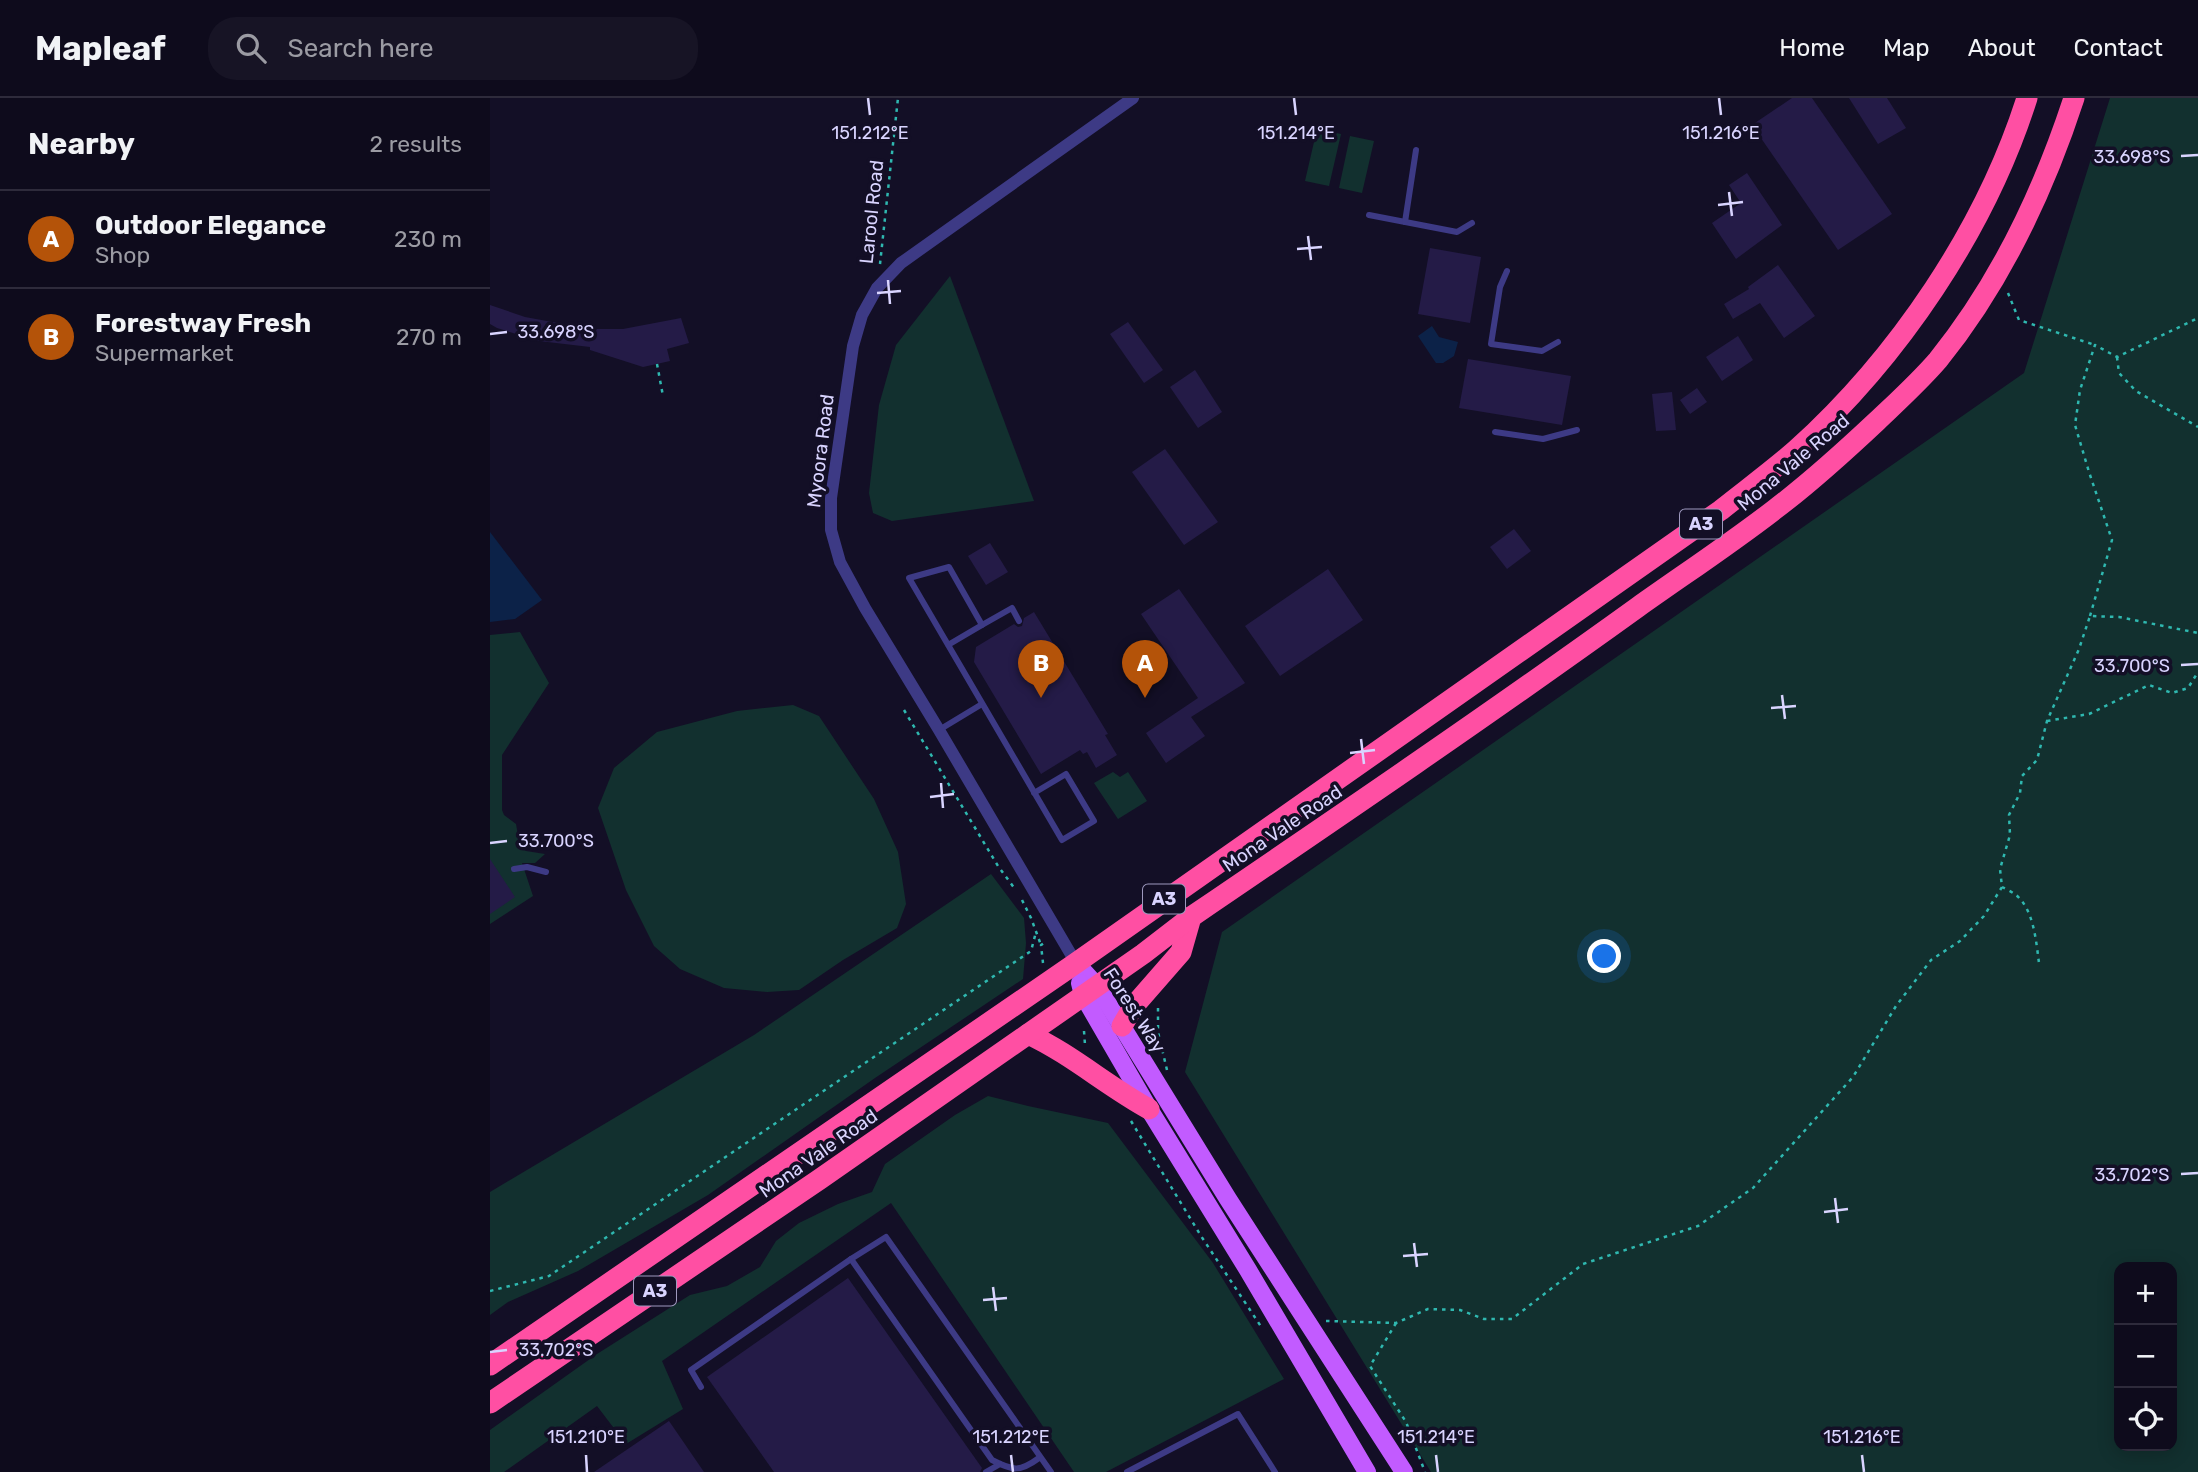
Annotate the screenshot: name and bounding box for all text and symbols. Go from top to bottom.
search box [208,17,698,80]
text: Mapleaf [35,29,166,68]
icon: search [232,29,270,67]
text: Search here [288,33,433,64]
text: Home [1779,34,1845,62]
text: Map [1883,34,1930,62]
text: About [1968,34,2036,62]
text: Contact [2074,34,2163,62]
text: 151.212°E [831,122,909,144]
text: 151.214°E [1257,122,1335,144]
text: 151.216°E [1682,122,1760,144]
text: Nearby [28,126,135,162]
text: 2 results [370,130,462,158]
text: 33.698°S [2093,146,2171,168]
street label: Larool Road [855,159,888,265]
text: Outdoor Elegance [95,210,326,241]
text: A [43,225,59,253]
text: 230 m [394,225,462,253]
text: Shop [95,241,150,269]
text: Forestway Fresh [95,308,311,339]
text: 33.698°S [517,321,595,343]
text: B [43,323,59,351]
text: 270 m [396,323,462,351]
text: Supermarket [95,339,233,367]
street label: Myoora Road [802,393,839,509]
street label: Mona Vale Road [1733,409,1854,516]
road number: A3 [1680,510,1722,538]
pin: B [1018,640,1064,698]
pin: A [1122,640,1168,698]
text: 33.700°S [2094,655,2170,677]
street label: Mona Vale Road [1218,780,1346,877]
text: 33.700°S [518,830,594,852]
road number: A3 [1143,884,1185,914]
your location [1587,939,1621,973]
street label: Forest Way [1099,964,1170,1057]
street label: Mona Vale Road [755,1104,882,1203]
text: 33.702°S [2094,1164,2170,1186]
map controls [2114,1262,2177,1451]
button: + [2114,1262,2177,1325]
road number: A3 [634,1276,676,1306]
button: − [2114,1325,2177,1388]
text: 33.702°S [518,1339,594,1361]
button: locate [2114,1388,2177,1451]
text: 151.210°E [547,1426,625,1448]
text: 151.212°E [972,1426,1050,1448]
text: 151.214°E [1397,1426,1475,1448]
text: 151.216°E [1823,1426,1901,1448]

